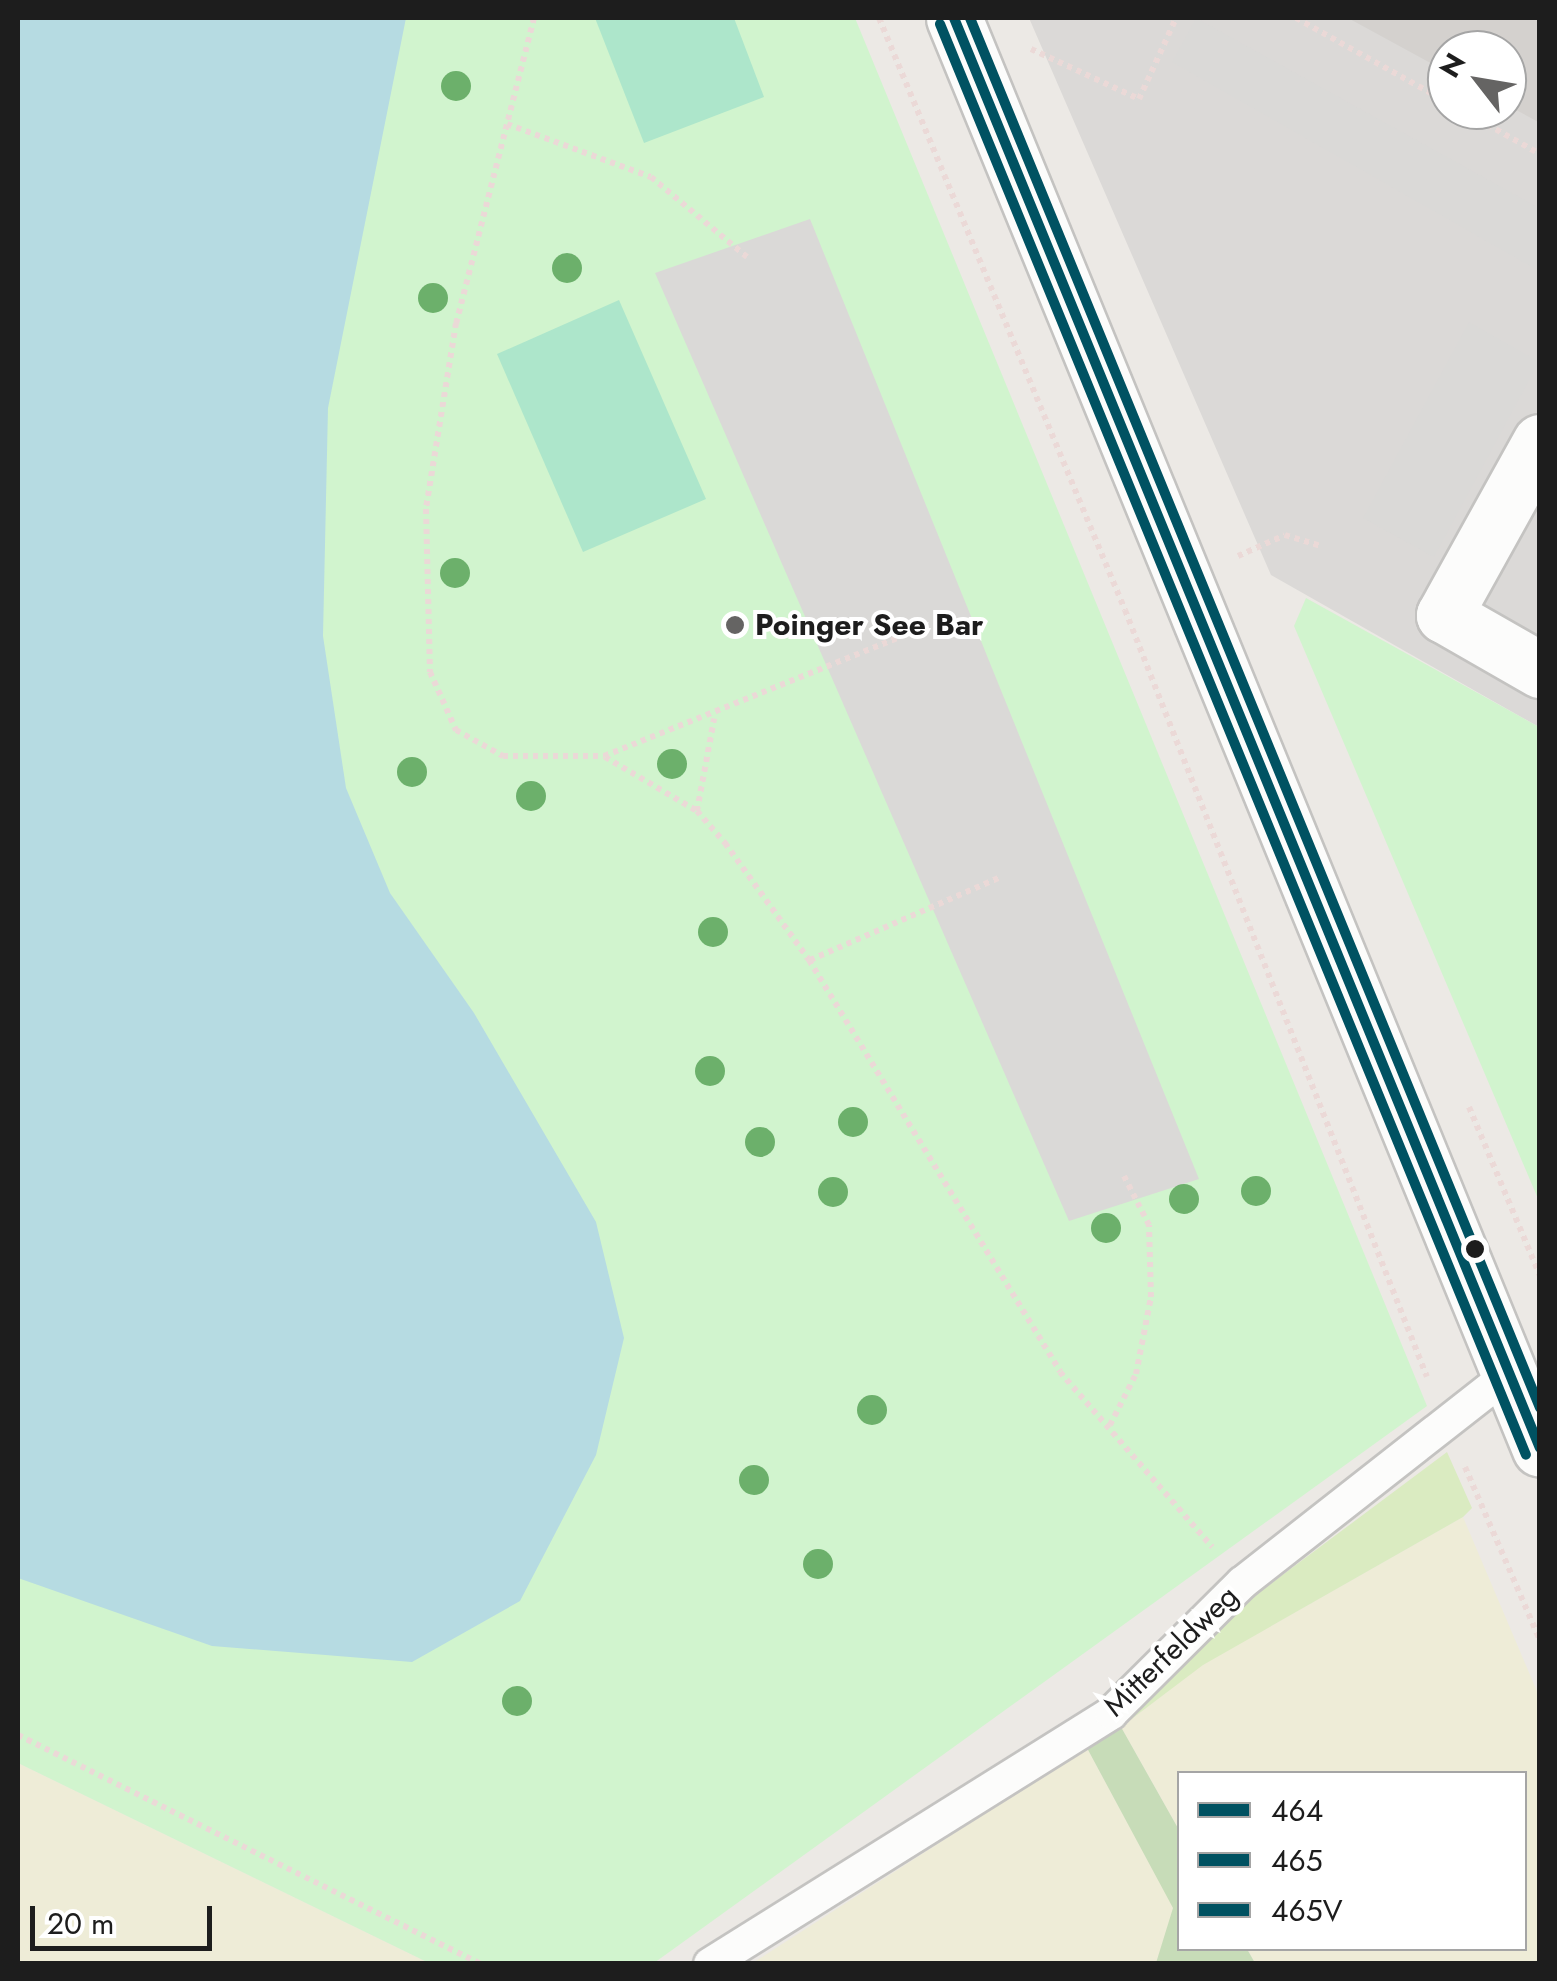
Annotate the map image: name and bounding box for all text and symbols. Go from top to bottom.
north arrow [1427,30,1527,130]
text: N [1429,45,1476,85]
place label: Poinger See Bar [755,607,983,643]
marker: Poinger See Bar [724,614,746,636]
unlabelled marker [1465,1239,1485,1259]
street label: Mitterfeldweg [1096,1578,1246,1724]
legend [1177,1771,1527,1951]
text: 464 [1271,1789,1323,1832]
text: 465 [1271,1839,1323,1882]
scale bar [35,1886,218,1948]
text: 465V [1271,1889,1343,1932]
text: 20 m [47,1902,114,1945]

